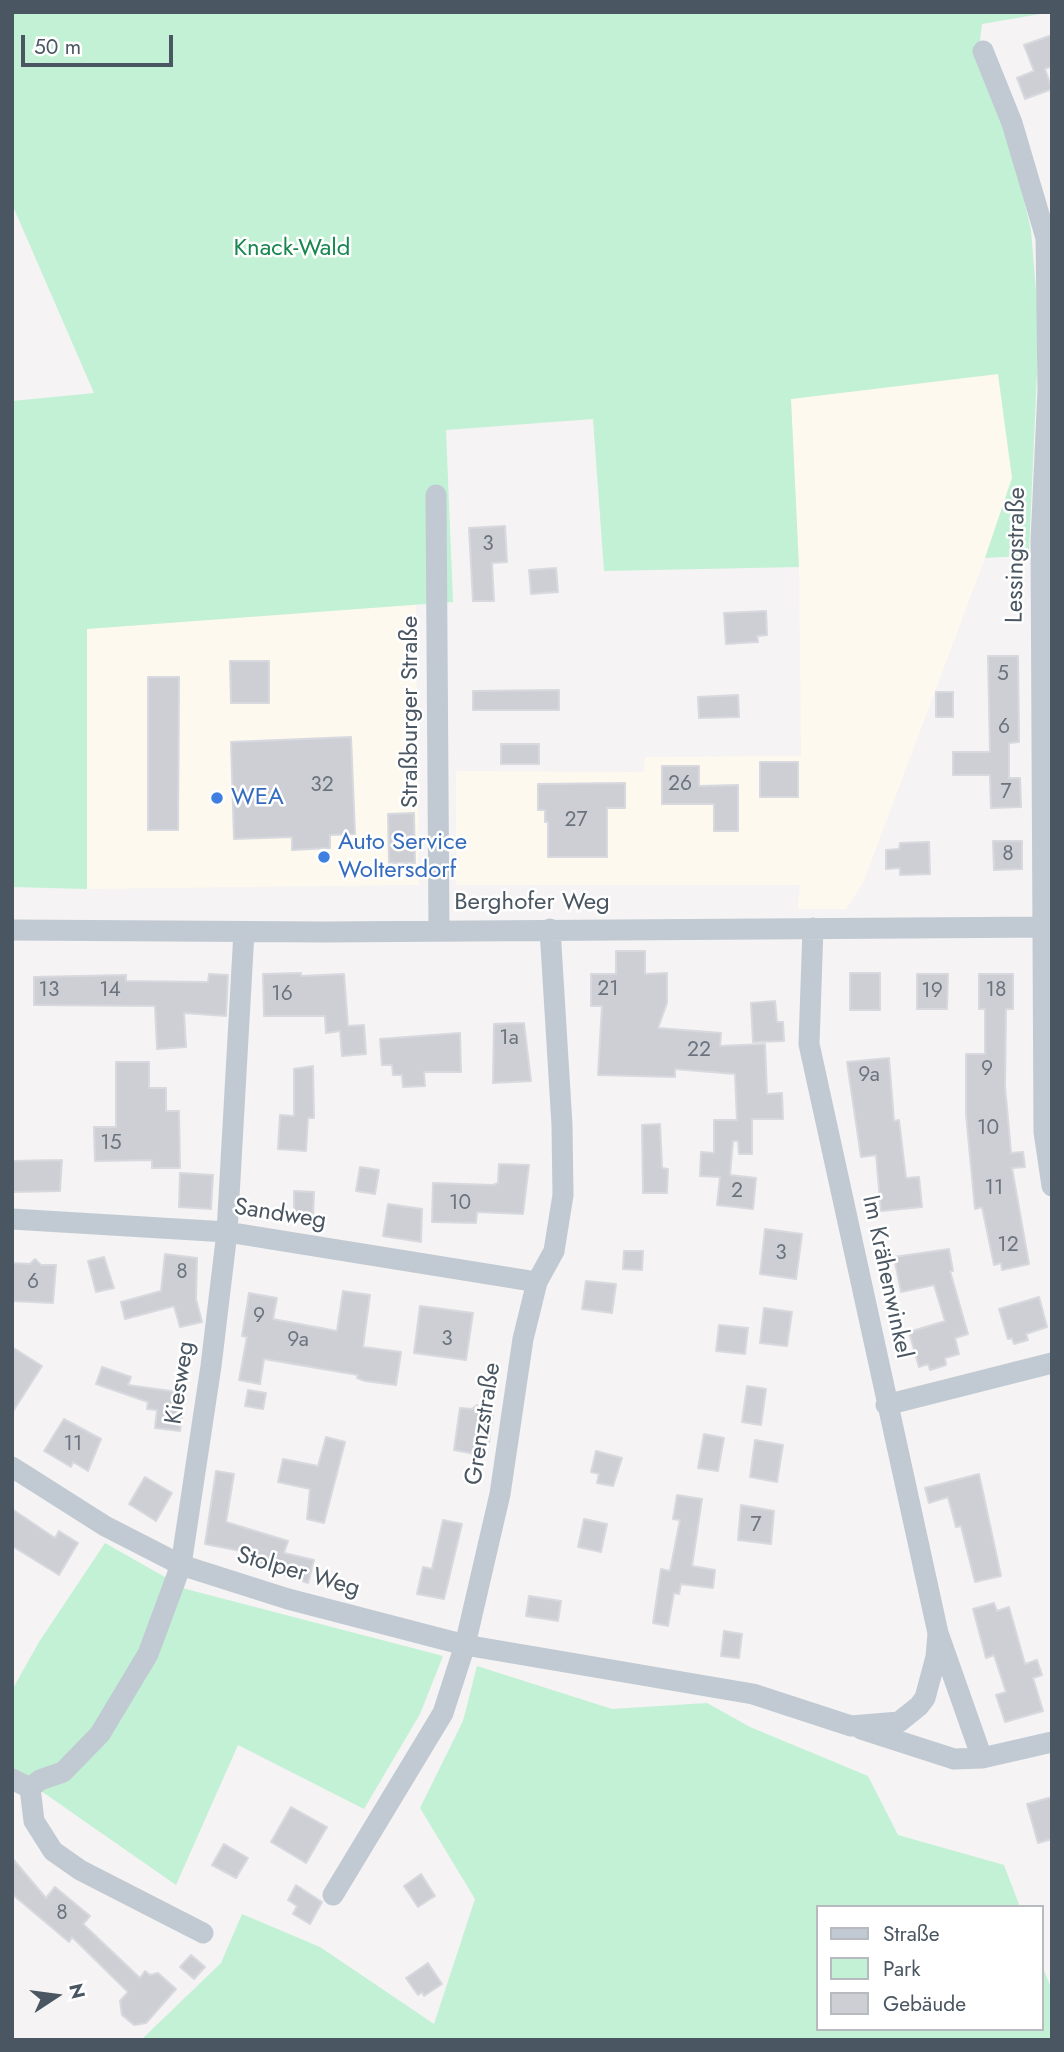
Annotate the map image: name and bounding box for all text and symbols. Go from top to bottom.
scale bar [24,21,177,65]
text: 50 m [34,32,81,62]
park label: Knack-Wald [234,235,350,263]
street label: Lessingstraße [1001,487,1033,623]
house number: 3 [482,532,494,558]
street label: Straßburger Straße [397,616,425,808]
house number: 5 [997,662,1009,688]
house number: 6 [998,715,1010,741]
house number: 26 [668,772,692,798]
house number: 32 [310,773,334,799]
house number: 7 [1000,780,1012,806]
place label: WEA [231,784,284,812]
marker: WEA [209,790,225,806]
house number: 27 [565,808,587,834]
place label: Auto Service Woltersdorf [338,829,467,885]
house number: 8 [1002,842,1014,868]
marker: Auto Service Woltersdorf [316,849,332,865]
street label: Berghofer Weg [454,889,610,917]
house number: 21 [597,977,619,1003]
house number: 13 [39,978,59,1004]
house number: 14 [99,978,121,1004]
house number: 18 [986,978,1006,1004]
house number: 19 [921,979,943,1005]
house number: 16 [271,982,293,1008]
house number: 1a [499,1026,519,1052]
house number: 22 [687,1038,711,1064]
house number: 9 [981,1057,993,1083]
house number: 9a [858,1063,880,1089]
house number: 10 [977,1116,999,1142]
house number: 15 [100,1131,122,1157]
house number: 11 [985,1176,1003,1202]
house number: 2 [731,1179,743,1205]
house number: 10 [449,1191,471,1217]
street label: Im Krähenwinkel [855,1193,917,1361]
street label: Sandweg [232,1194,328,1236]
house number: 12 [997,1233,1019,1259]
house number: 3 [775,1241,787,1267]
house number: 8 [176,1260,188,1286]
house number: 6 [27,1270,39,1296]
house number: 9 [253,1304,265,1330]
house number: 3 [441,1327,453,1353]
house number: 9a [287,1328,309,1354]
street label: Kiesweg [160,1339,202,1427]
street label: Grenzstraße [460,1361,508,1487]
house number: 11 [64,1432,82,1458]
house number: 7 [750,1513,762,1539]
street label: Stolper Weg [233,1542,363,1604]
house number: 8 [56,1901,68,1927]
legend [816,1905,1043,2031]
text: Straße [883,1919,940,1949]
text: Park [883,1954,920,1984]
north arrow [21,1961,91,2031]
text: N [62,1981,92,2002]
text: Gebäude [883,1989,966,2019]

